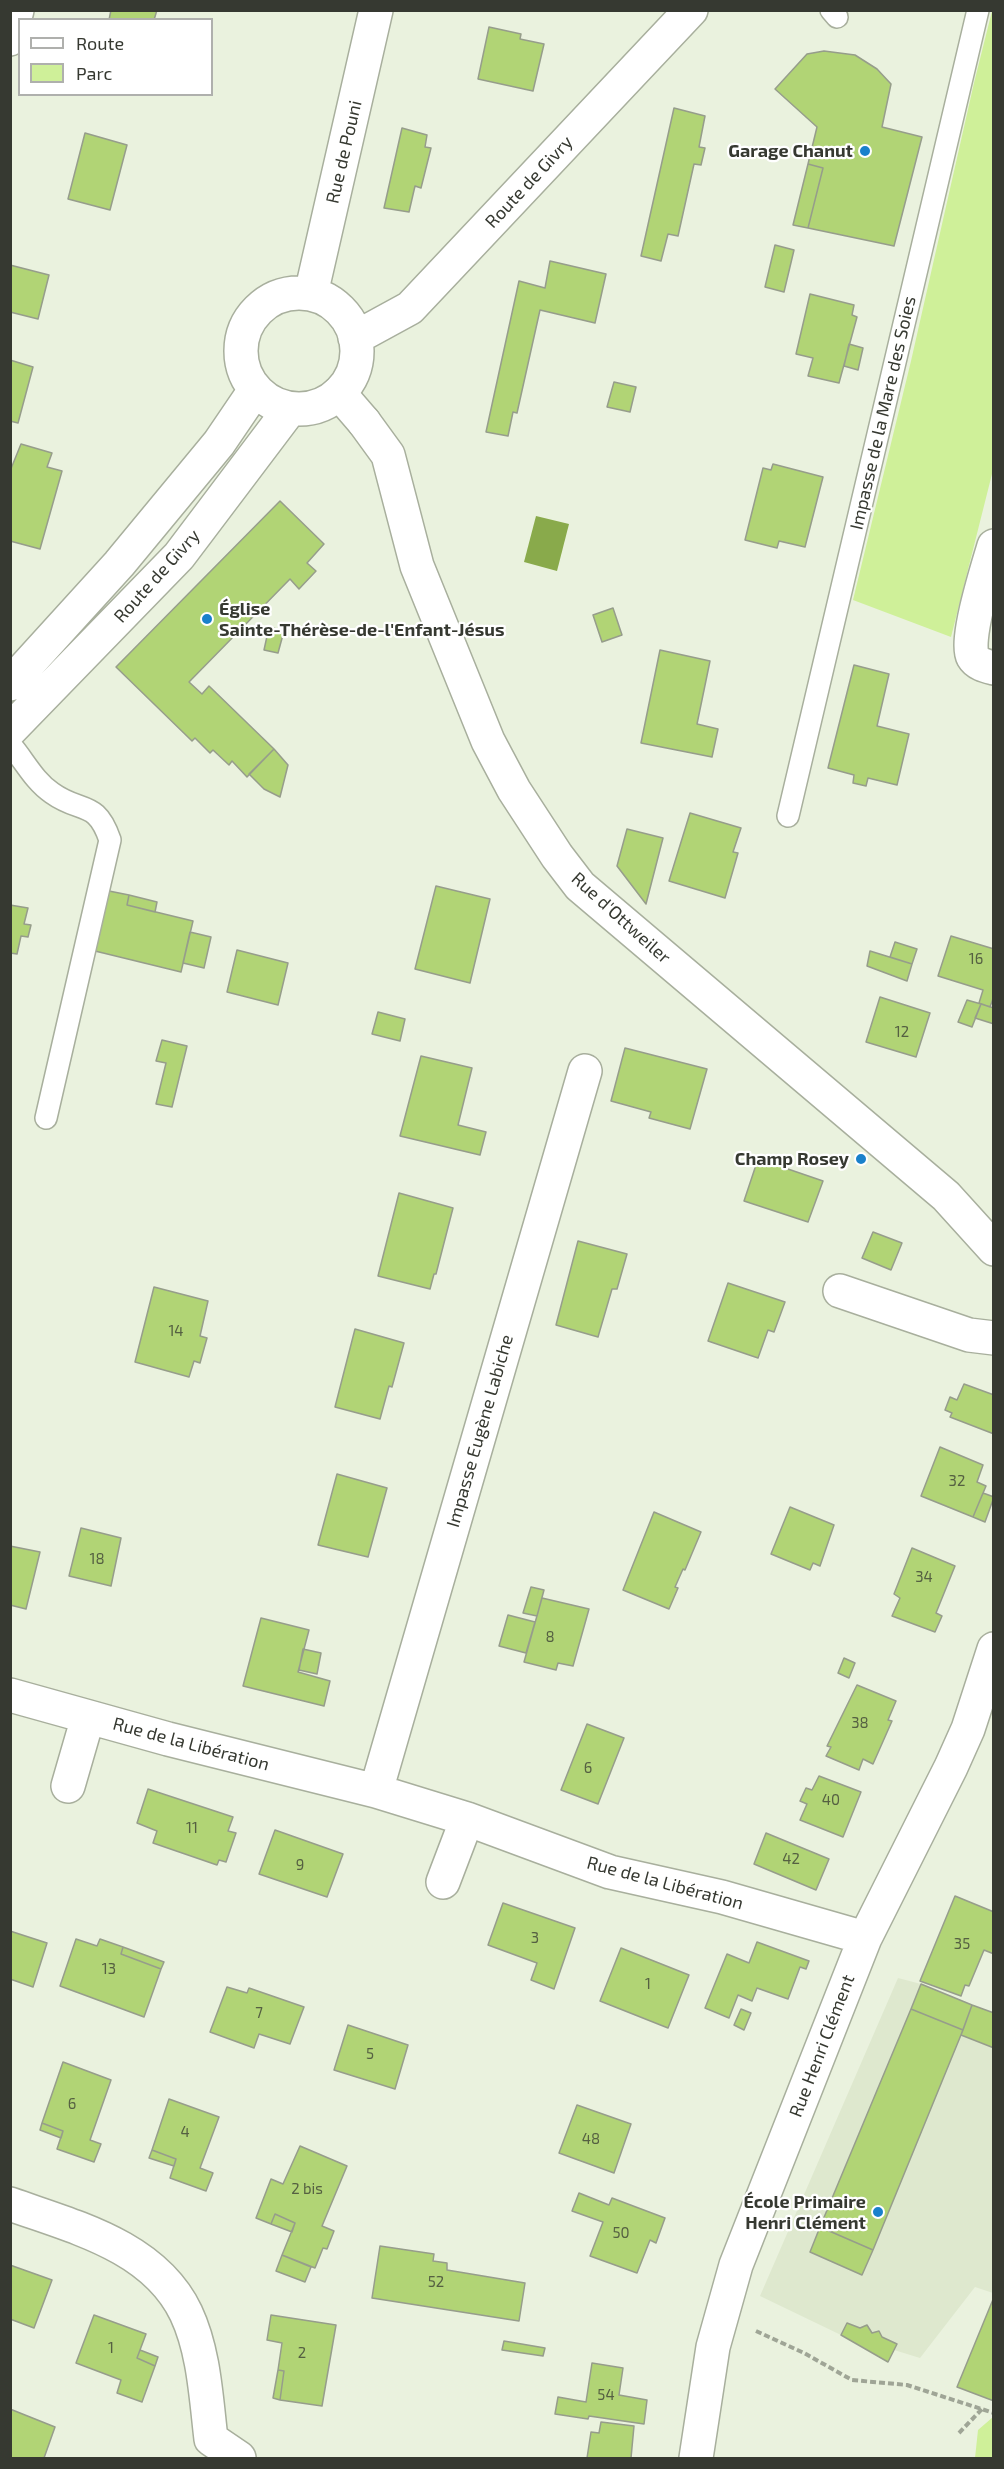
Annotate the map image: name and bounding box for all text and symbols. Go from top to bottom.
legend [18,18,213,96]
text: Route [76,32,124,54]
text: Parc [76,62,112,84]
street label: Rue de Pouni [322,98,366,206]
street label: Route de Givry [481,131,577,233]
place label: Garage Chanut [728,140,853,162]
marker: Garage Chanut [858,144,872,158]
street label: Impasse de la Mare des Soies [846,294,920,532]
street label: Route de Givry [109,525,205,627]
place label: Église Sainte-Thérèse-de-l'Enfant-Jésus [219,598,504,640]
marker: Église Sainte-Thérèse-de-l'Enfant-Jésus [200,612,214,626]
street label: Rue d'Ottweiler [567,868,675,968]
house number: 16 [969,950,983,968]
house number: 12 [895,1023,909,1041]
place label: Champ Rosey [735,1148,849,1170]
marker: Champ Rosey [854,1152,868,1166]
house number: 14 [168,1322,184,1340]
street label: Impasse Eugène Labiche [442,1332,518,1530]
house number: 32 [949,1472,965,1490]
house number: 18 [89,1550,105,1568]
house number: 34 [915,1568,933,1586]
house number: 8 [545,1628,555,1646]
street label: Rue de la Libération [110,1713,272,1775]
house number: 38 [851,1714,869,1732]
house number: 6 [584,1759,592,1777]
house number: 40 [822,1791,840,1809]
house number: 11 [186,1819,198,1837]
house number: 42 [782,1850,800,1868]
street label: Rue de la Libération [584,1852,746,1914]
house number: 9 [296,1856,304,1874]
house number: 3 [531,1929,539,1947]
house number: 35 [954,1935,970,1953]
house number: 13 [102,1960,116,1978]
street label: Rue Henri Clément [785,1972,859,2120]
house number: 1 [645,1975,651,1993]
house number: 7 [255,2004,263,2022]
house number: 5 [366,2045,374,2063]
house number: 6 [68,2095,76,2113]
house number: 4 [180,2123,190,2141]
house number: 48 [582,2130,600,2148]
house number: 2 bis [291,2180,323,2198]
place label: École Primaire Henri Clément [743,2191,866,2234]
marker: École Primaire Henri Clément [871,2205,885,2219]
house number: 50 [612,2224,630,2242]
house number: 52 [428,2273,444,2291]
house number: 1 [108,2339,114,2357]
house number: 2 [298,2344,306,2362]
house number: 54 [597,2386,615,2404]

